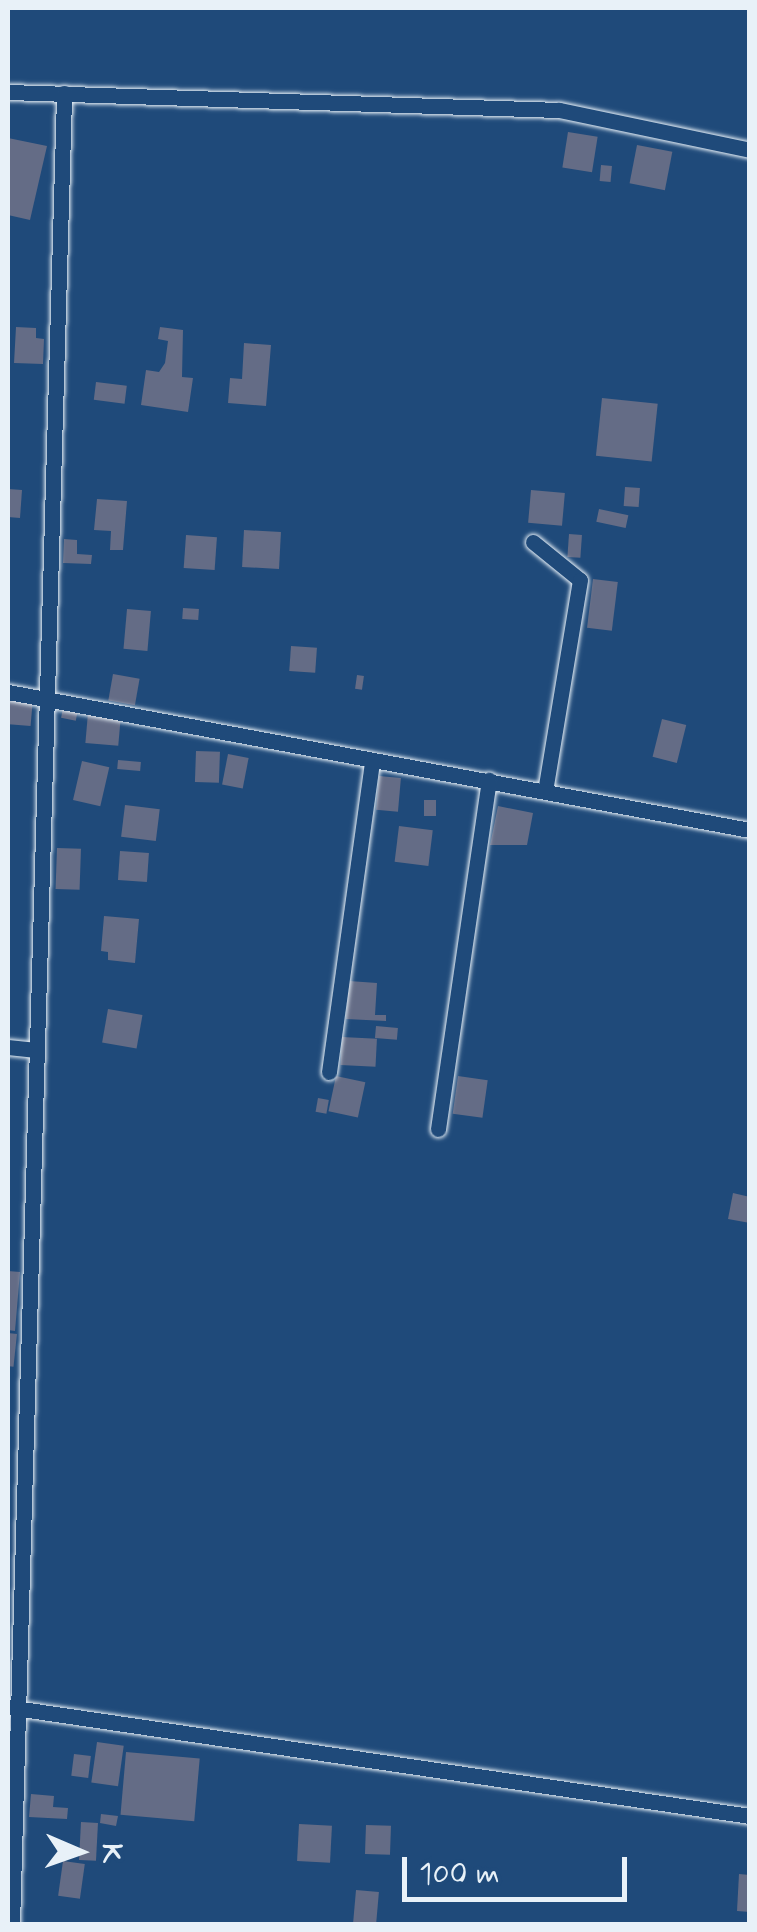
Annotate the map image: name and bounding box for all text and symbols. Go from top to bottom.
north arrow [30,1802,130,1902]
scale bar [407,1837,632,1899]
text: K [92,1843,129,1864]
text: 100 m [419,1855,500,1894]

